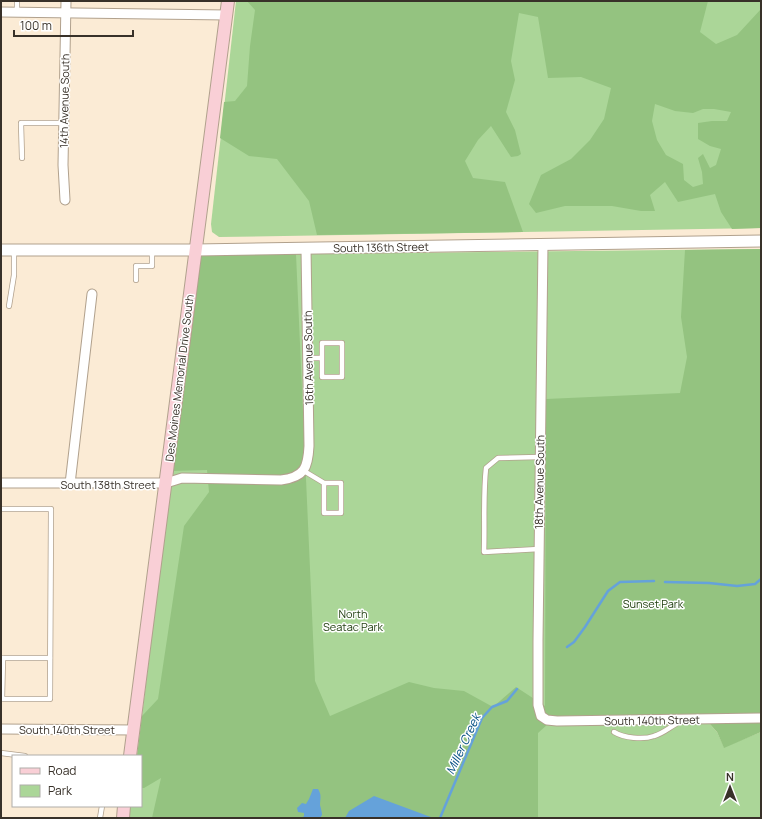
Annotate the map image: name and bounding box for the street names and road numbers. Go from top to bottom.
street label: 14th Avenue South [56,54,72,148]
street label: South 136th Street [333,239,429,255]
street label: Des Moines Memorial Drive South [161,294,197,462]
street label: 16th Avenue South [300,310,316,406]
street label: 18th Avenue South [531,435,547,529]
street label: South 138th Street [60,477,156,492]
street label: South 140th Street [604,712,700,728]
street label: South 140th Street [19,722,115,737]

